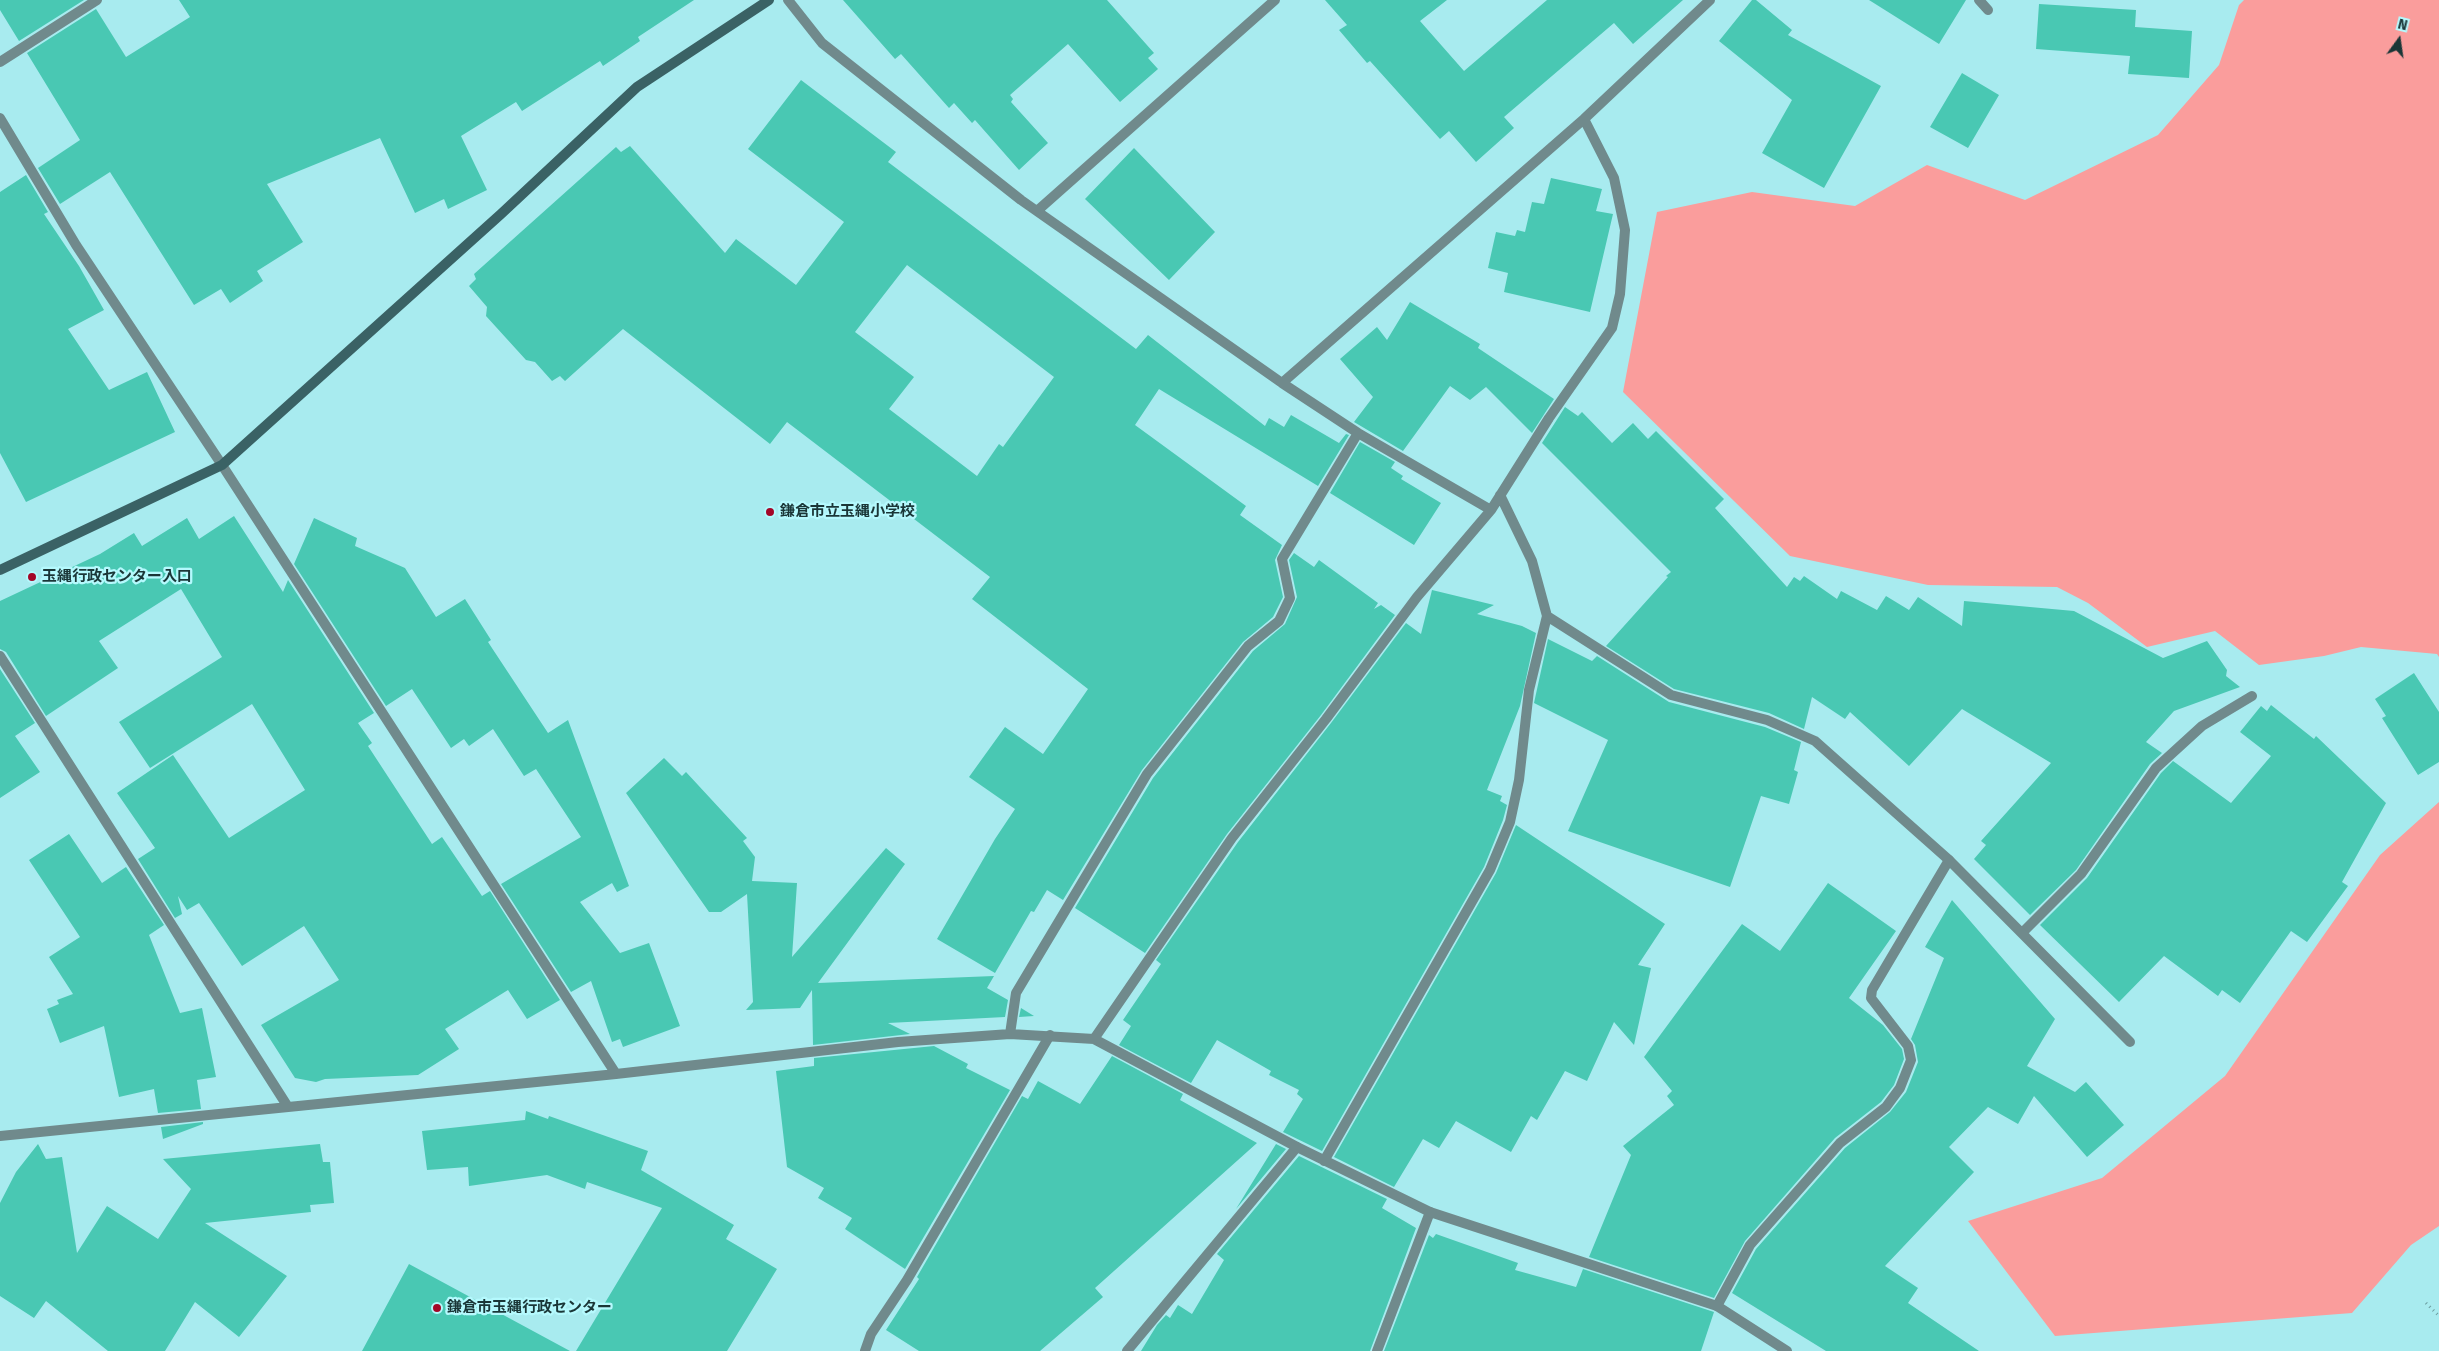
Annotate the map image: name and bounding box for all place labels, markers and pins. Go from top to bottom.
place label: 鎌倉市立玉縄小学校 [780,503,915,521]
marker: 鎌倉市立玉縄小学校 [764,506,776,518]
place label: 玉縄行政センター入口 [42,568,192,586]
marker: 玉縄行政センター入口 [26,571,38,583]
place label: 鎌倉市玉縄行政センター [447,1299,612,1317]
marker: 鎌倉市玉縄行政センター [431,1302,443,1314]

